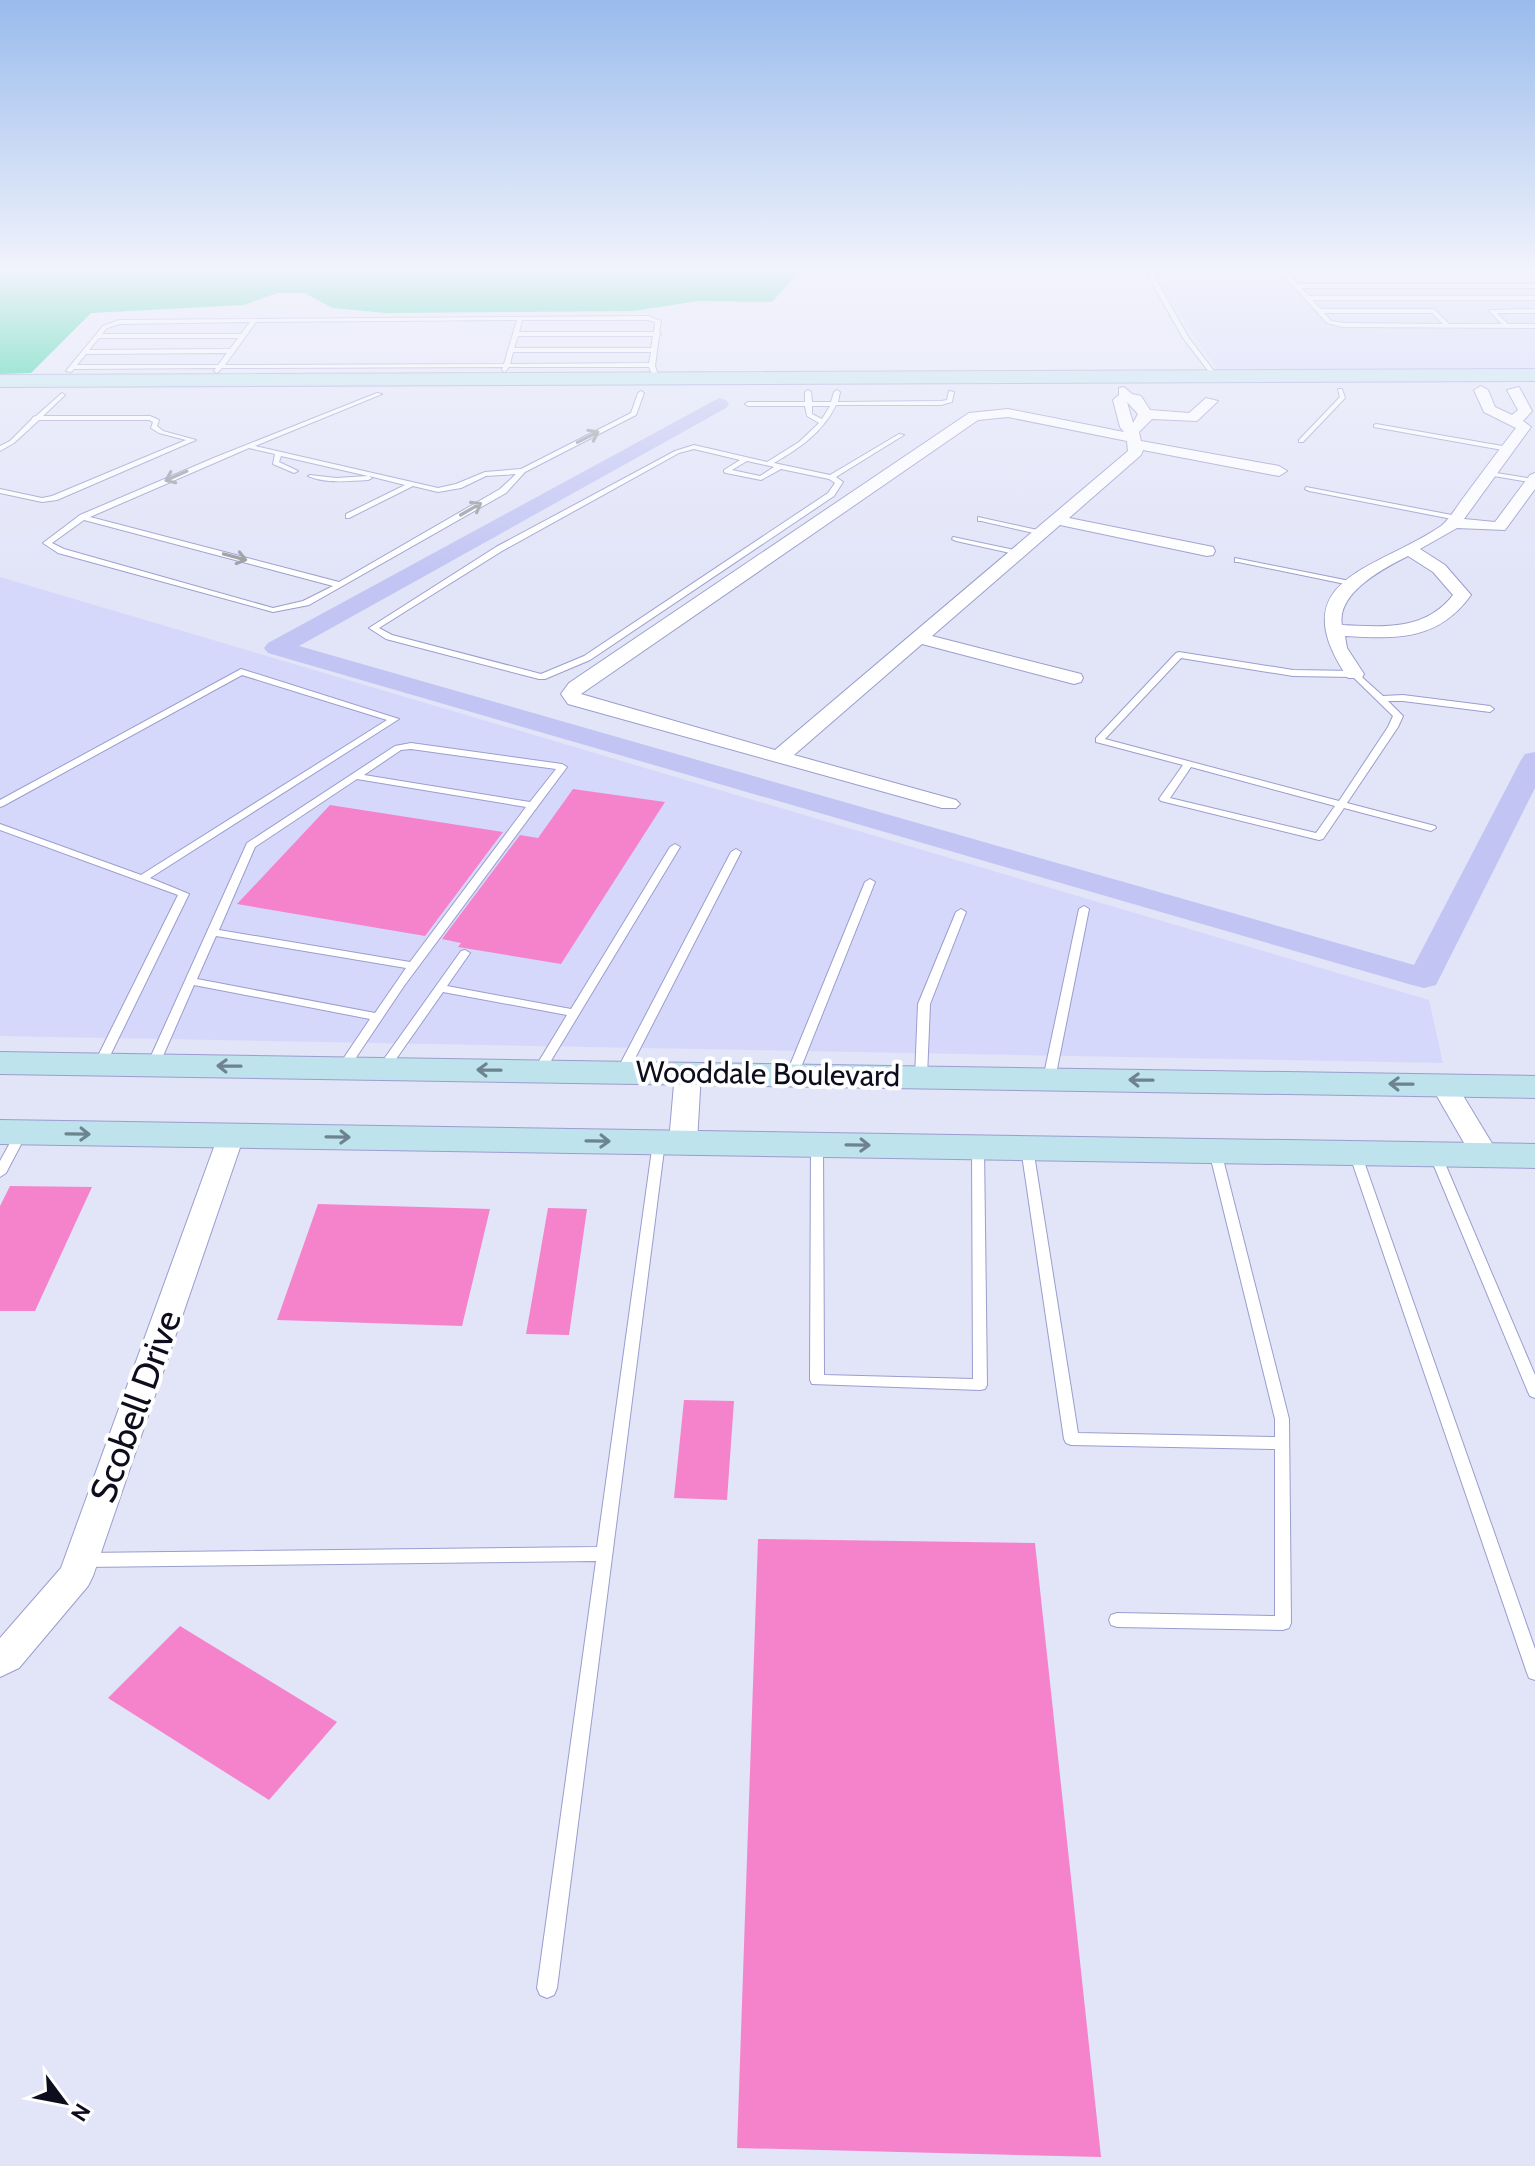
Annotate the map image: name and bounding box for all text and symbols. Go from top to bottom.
one-way arrow [576,429,600,445]
one-way arrow [164,469,188,484]
one-way arrow [459,501,482,517]
one-way arrow [222,550,248,565]
street label: Wooddale Boulevard [636,1053,900,1094]
one-way arrow [216,1059,243,1074]
one-way arrow [476,1063,503,1078]
one-way arrow [1128,1072,1155,1088]
one-way arrow [1388,1076,1415,1092]
one-way arrow [64,1126,91,1141]
one-way arrow [324,1129,351,1145]
one-way arrow [584,1133,611,1149]
one-way arrow [844,1137,871,1153]
street label: Scobell Drive [80,1304,190,1508]
north arrow [24,2062,104,2142]
text: N [65,2099,96,2126]

